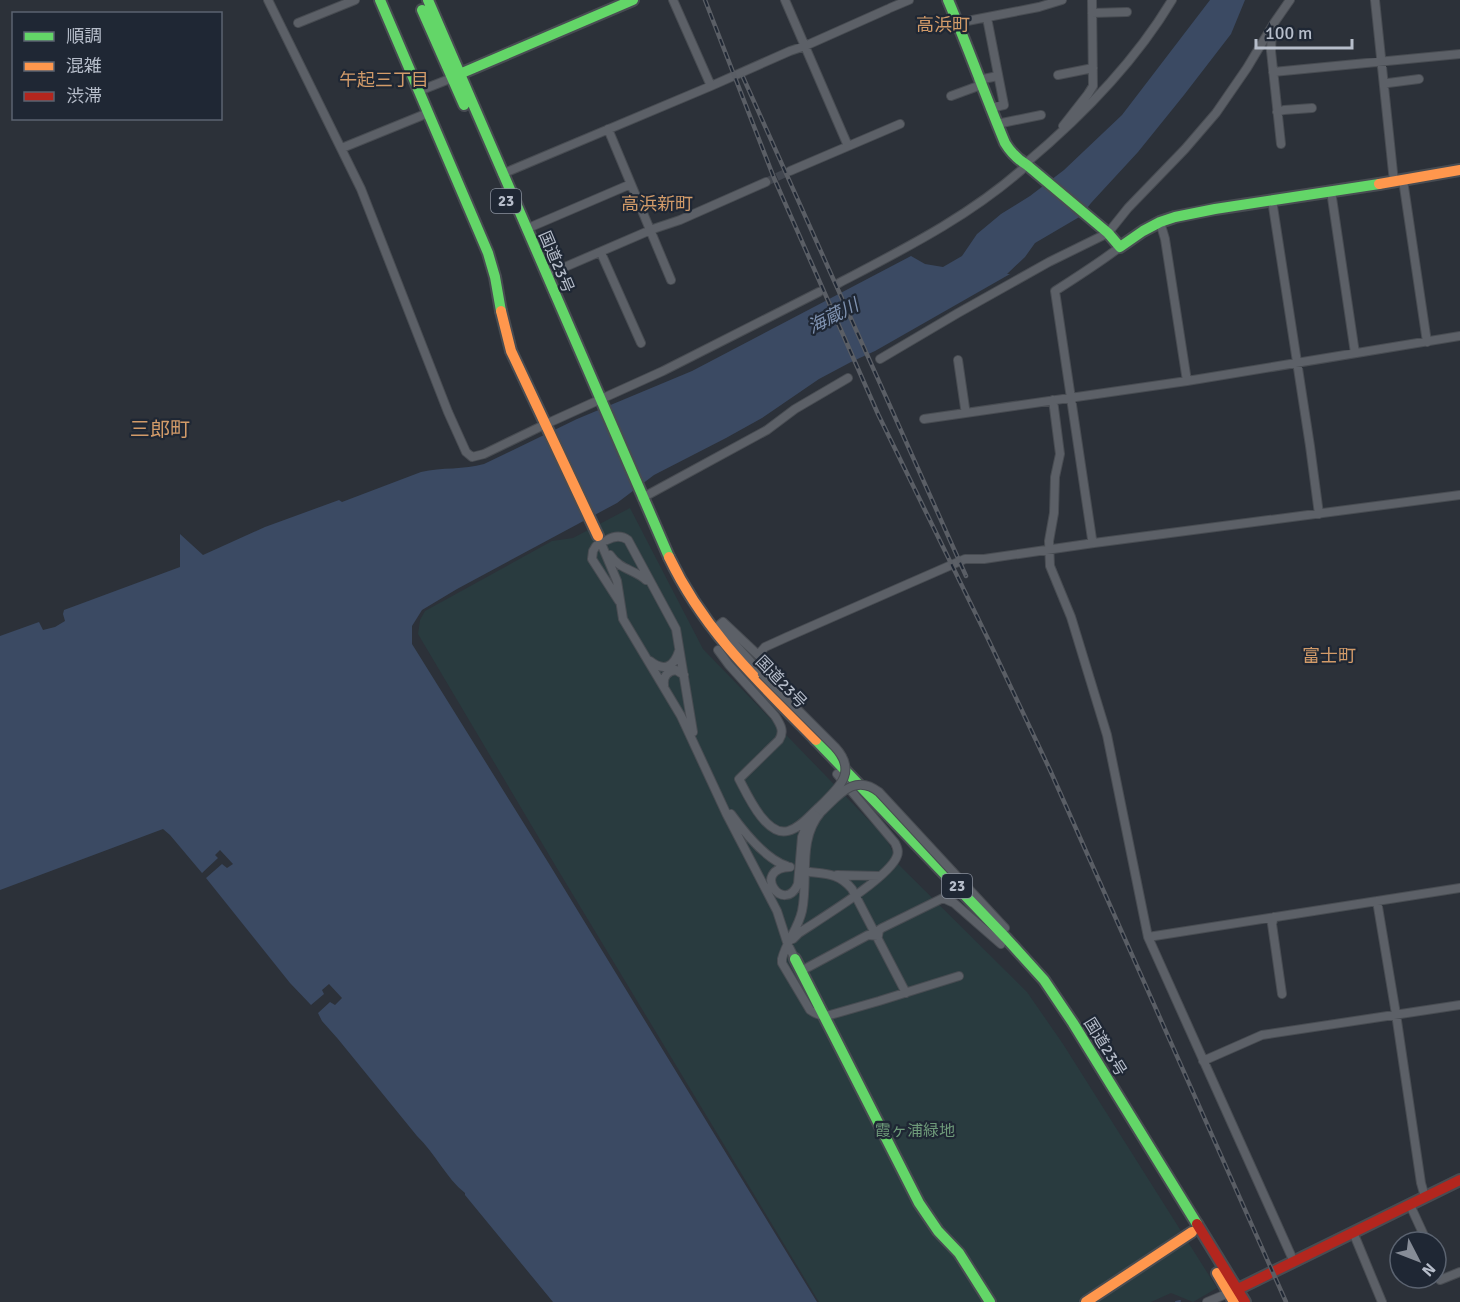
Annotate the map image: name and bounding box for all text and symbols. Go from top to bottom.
legend [12,12,222,120]
scale bar [1256,12,1352,50]
district label: 高浜町 [916,14,970,36]
text: 100 m [1265,22,1312,44]
text: 順調 [66,25,102,47]
text: 混雑 [66,55,102,77]
district label: 午起三丁目 [339,69,429,91]
text: 渋滞 [66,85,102,107]
road number: 23 [491,189,521,213]
district label: 高浜新町 [621,193,693,215]
street label: 国道23号 [534,228,578,296]
water label: 海蔵川 [804,293,864,338]
district label: 三郎町 [130,417,190,442]
district label: 富士町 [1302,645,1356,667]
street label: 国道23号 [751,652,811,712]
road number: 23 [942,874,972,898]
street label: 国道23号 [1079,1014,1131,1080]
park label: 霞ヶ浦緑地 [875,1121,955,1141]
north arrow [1388,1230,1448,1290]
text: N [1417,1259,1440,1280]

